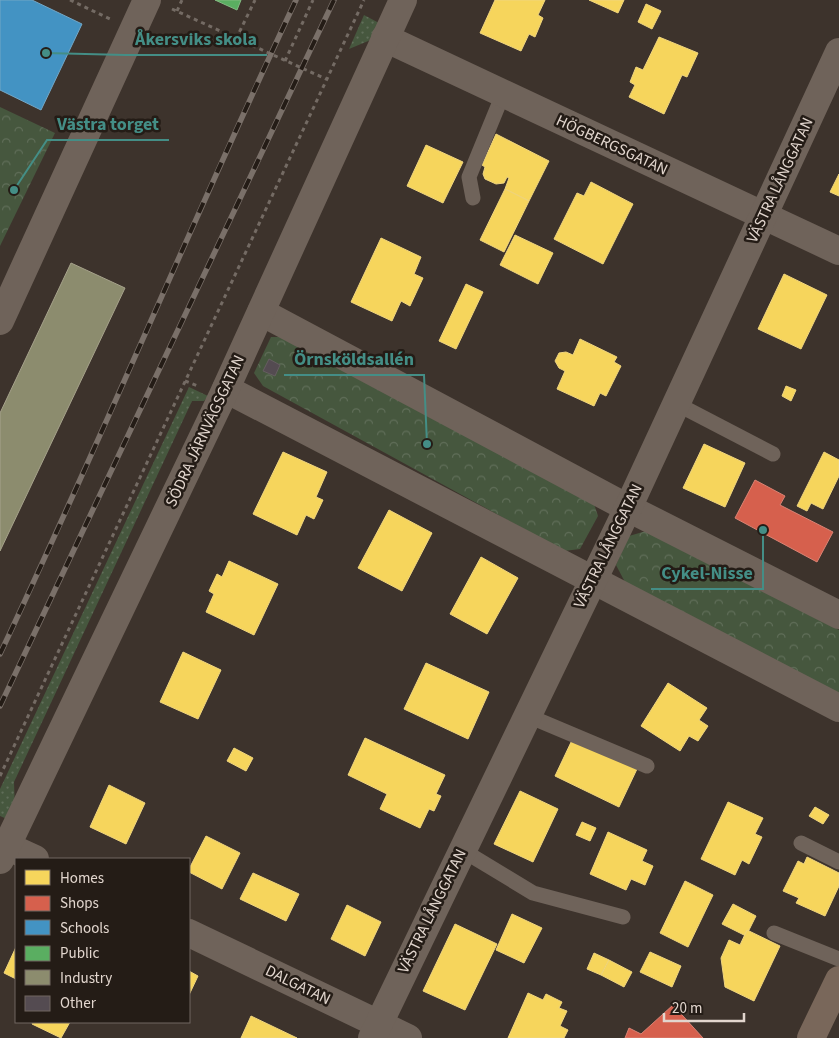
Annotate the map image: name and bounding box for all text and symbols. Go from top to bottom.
callout: Åkersviks skola [125,22,267,55]
text: Åkersviks skola [134,27,257,52]
callout: Västra torget [47,107,169,140]
street label: HÖGBERGSGATAN [553,109,671,181]
text: Västra torget [56,112,159,137]
street label: VÄSTRA LÅNGGATAN [741,114,819,246]
callout: Örnsköldsallén [284,342,424,375]
text: Örnsköldsallén [294,347,414,372]
street label: SÖDRA JÄRNVÄGSGATAN [160,351,250,511]
street label: VÄSTRA LÅNGGATAN [568,480,648,612]
callout: Cykel-Nisse [651,556,763,589]
text: Cykel-Nisse [661,561,753,586]
street label: VÄSTRA LÅNGGATAN [392,845,472,977]
legend [15,858,190,1023]
text: Homes [60,868,104,889]
text: Shops [60,893,99,914]
text: Schools [60,918,109,939]
text: Public [60,943,99,964]
street label: DALGATAN [262,960,334,1010]
text: Industry [60,968,112,989]
scale bar [664,990,744,1022]
text: Other [60,993,97,1014]
text: 20 m [672,998,702,1019]

